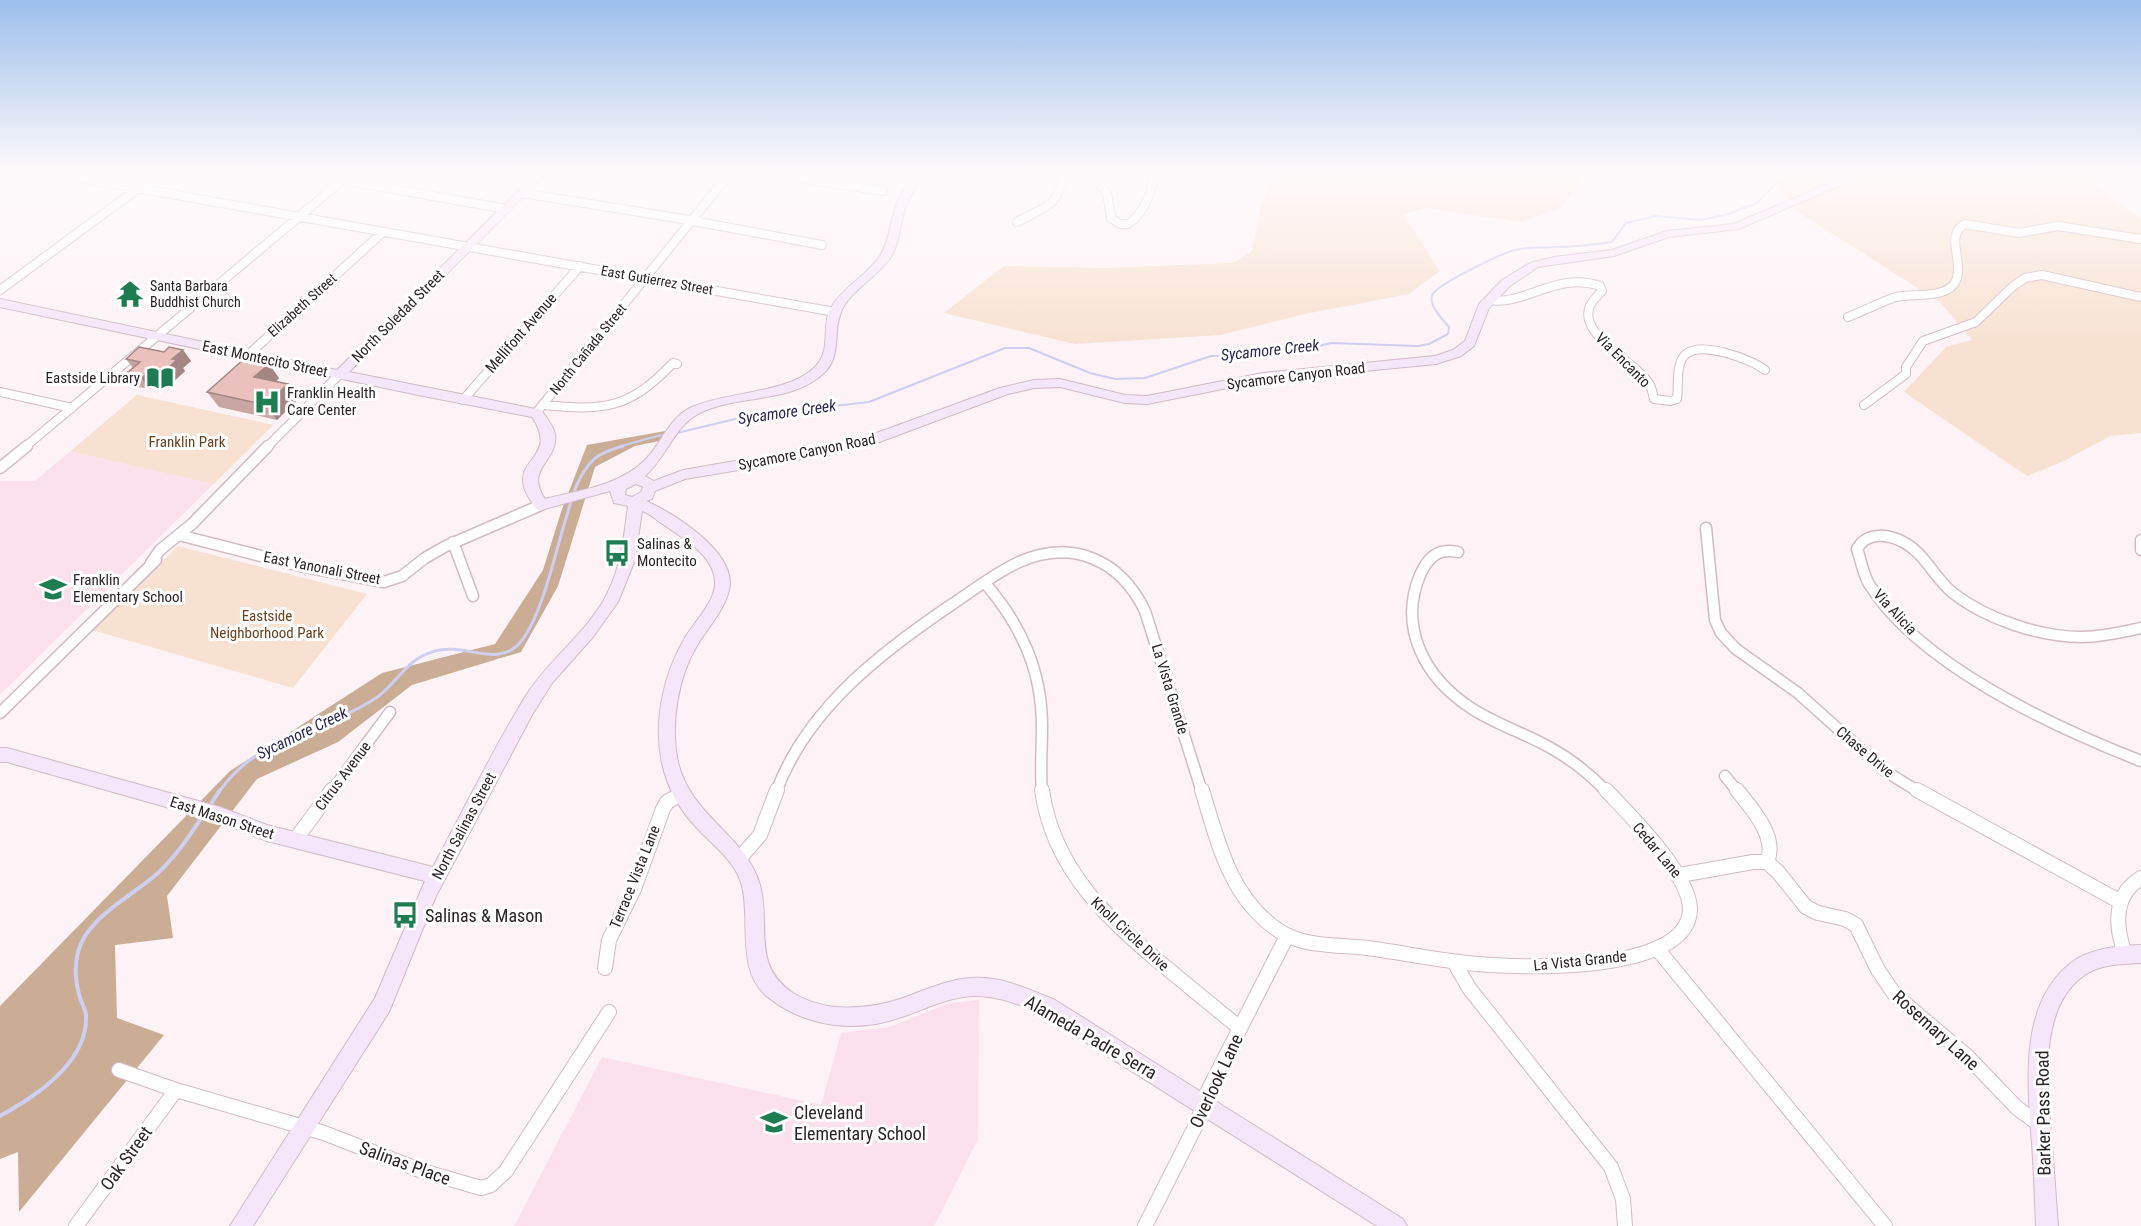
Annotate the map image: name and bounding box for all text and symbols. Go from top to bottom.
street label: East Gutierrez Street [600,262,714,298]
street label: North Soledad Street [348,266,448,366]
street label: Elizabeth Street [264,270,340,340]
place label: Santa Barbara Buddhist Church [150,278,241,310]
temple icon: Santa Barbara Buddhist Church [115,279,145,309]
street label: Mellifont Avenue [482,290,560,376]
street label: North Cañada Street [546,300,630,398]
street label: Via Encanto [1592,329,1654,391]
water label: Sycamore Creek [1220,335,1321,365]
street label: East Montecito Street [201,337,329,381]
street label: Sycamore Canyon Road [1226,359,1366,393]
library icon: Eastside Library [145,363,175,393]
place label: Eastside Library [45,369,140,387]
place label: Franklin Health Care Center [287,384,376,419]
hospital icon: Franklin Health Care Center [252,387,282,417]
water label: Sycamore Creek [737,396,838,428]
street label: Sycamore Canyon Road [737,430,877,474]
park label: Franklin Park [149,433,226,451]
place label: Salinas & Montecito [637,535,697,570]
bus stop icon: Salinas & Montecito [602,538,632,568]
street label: East Yanonali Street [262,548,382,588]
place label: Franklin Elementary School [73,571,183,606]
school or university icon: Franklin Elementary School [38,574,68,604]
street label: Via Alicia [1869,586,1921,638]
park label: Eastside Neighborhood Park [210,607,324,642]
street label: La Vista Grande [1148,642,1192,736]
water label: Sycamore Creek [253,702,352,763]
street label: Chase Drive [1832,723,1898,781]
street label: Citrus Avenue [311,738,375,814]
street label: North Salinas Street [428,769,500,883]
street label: East Mason Street [168,793,276,843]
street label: Cedar Lane [1629,819,1685,881]
street label: Terrace Vista Lane [606,823,664,931]
street label: Knoll Circle Drive [1087,893,1173,975]
bus stop icon: Salinas & Mason [390,900,420,930]
place label: Salinas & Mason [425,905,543,926]
street label: La Vista Grande [1533,947,1627,975]
street label: Rosemary Lane [1888,986,1984,1074]
street label: Alameda Padre Serra [1021,991,1161,1083]
street label: Overlook Lane [1185,1031,1247,1131]
street label: Barker Pass Road [2031,1050,2055,1176]
place label: Cleveland Elementary School [794,1102,926,1144]
school or university icon: Cleveland Elementary School [759,1107,789,1137]
street label: Oak Street [96,1122,156,1194]
street label: Salinas Place [357,1137,453,1189]

